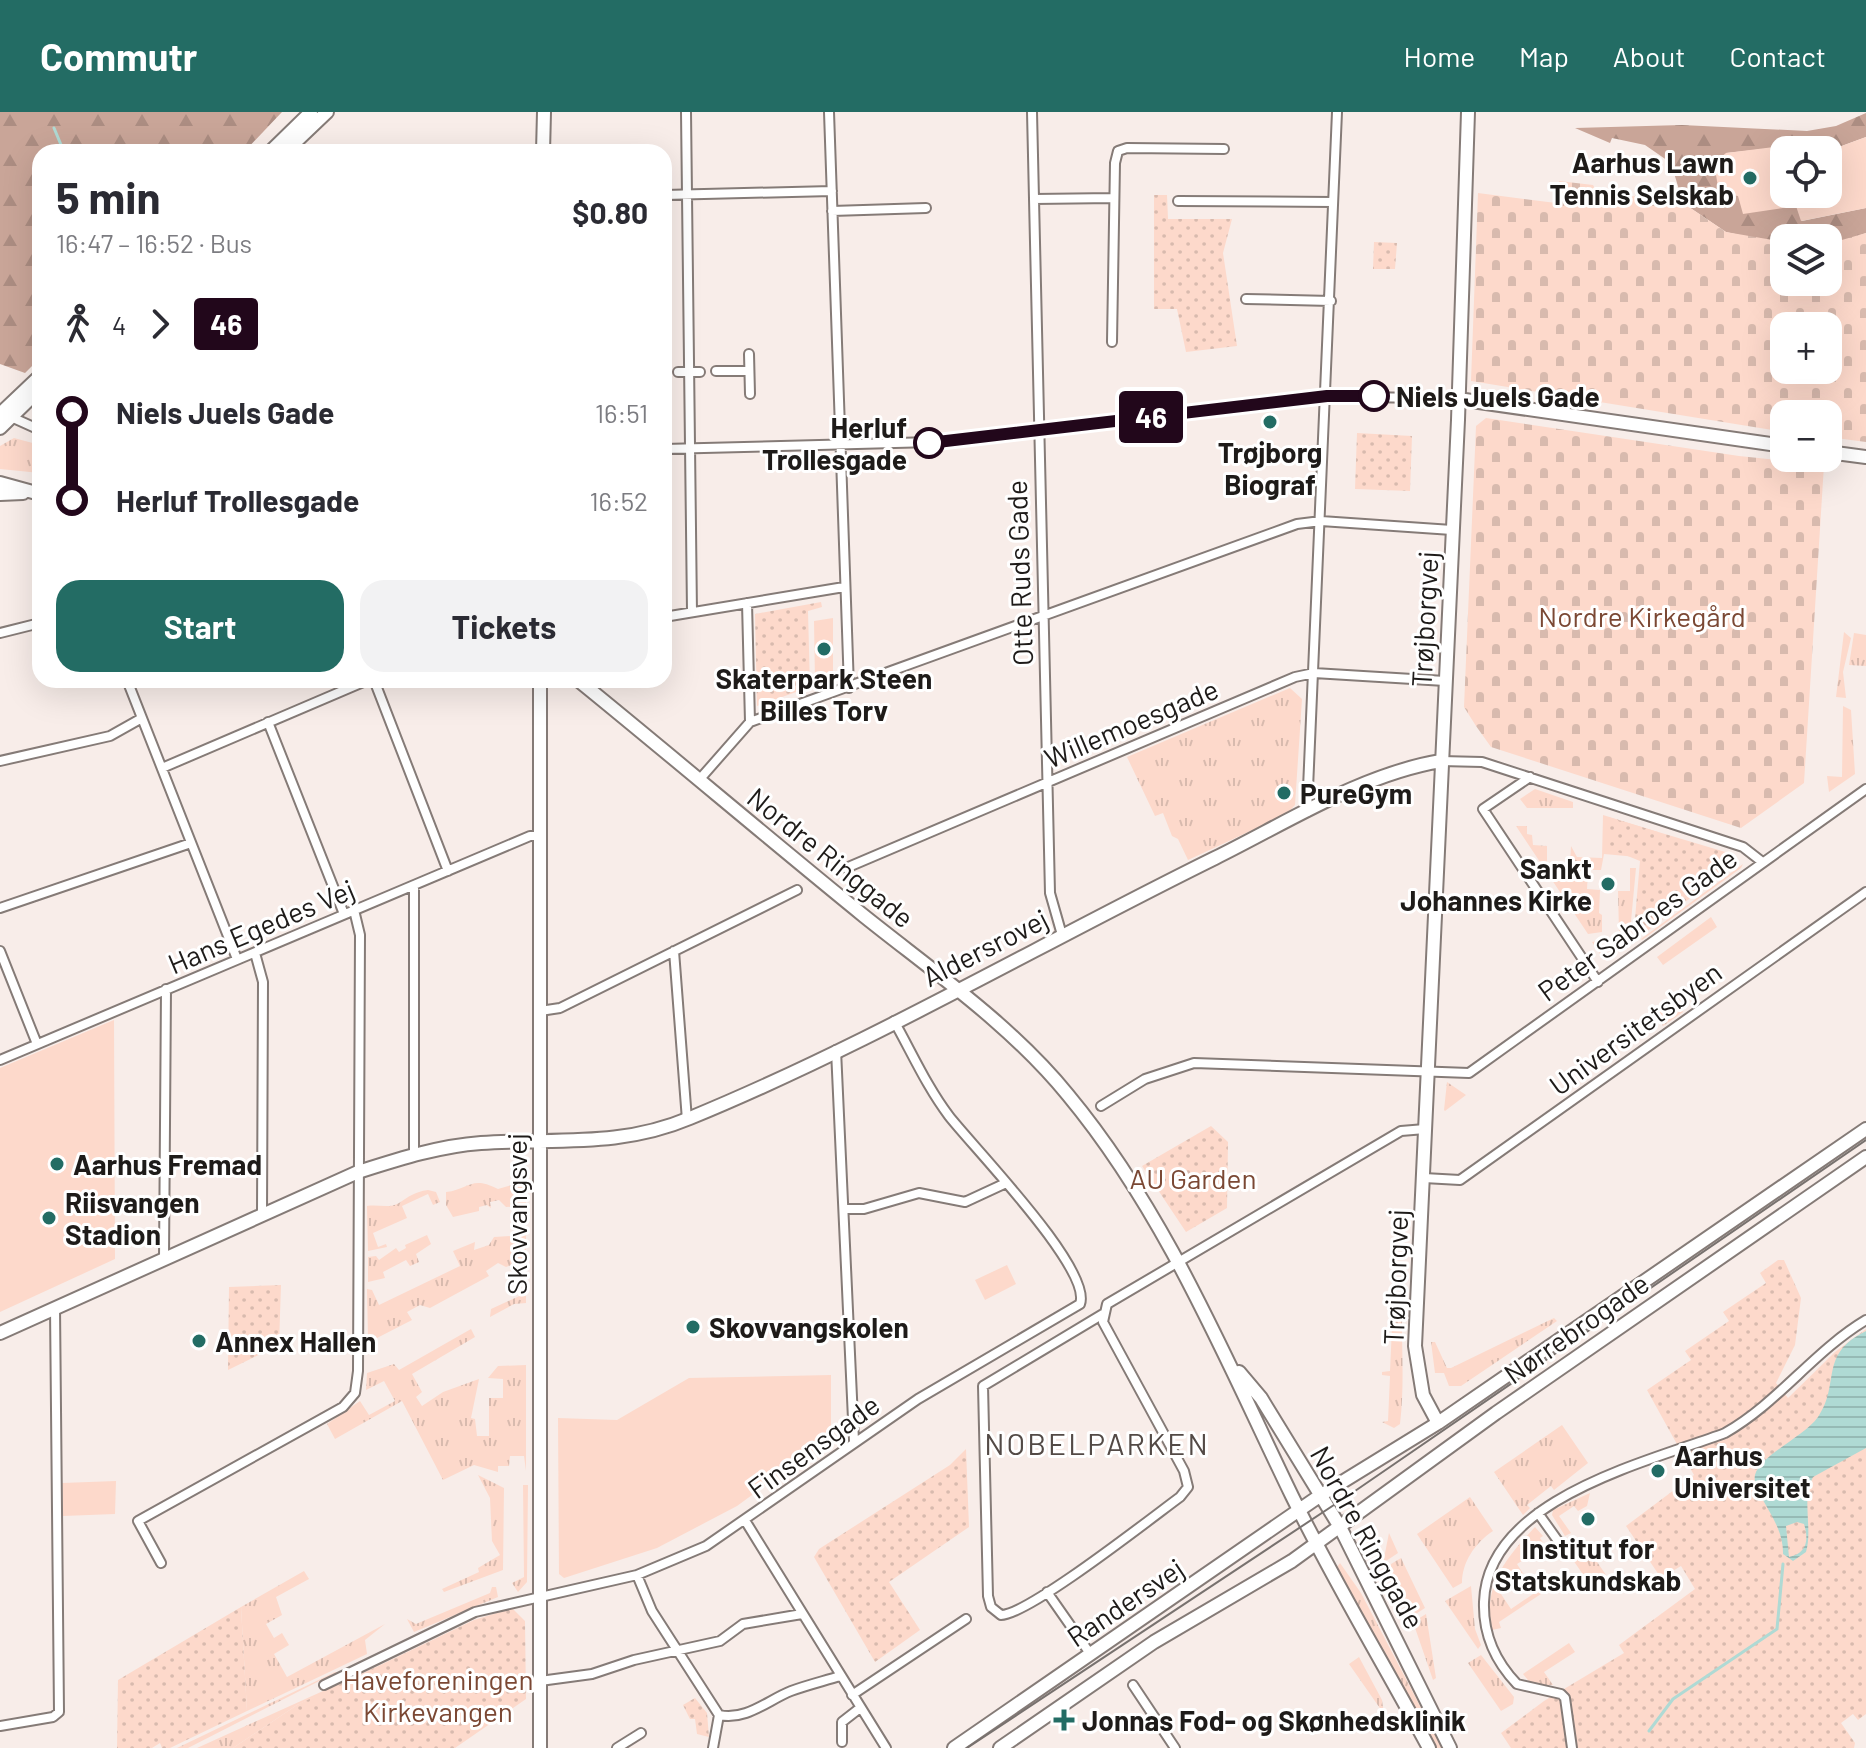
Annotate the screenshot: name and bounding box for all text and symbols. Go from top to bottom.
text: Commutr [40,33,197,79]
text: Home [1404,39,1475,73]
text: Map [1519,39,1569,73]
text: About [1613,39,1685,73]
text: Contact [1729,39,1826,73]
map controls [1770,136,1842,472]
button: locate [1770,136,1842,208]
place label: Aarhus Lawn Tennis Selskab [1549,145,1734,211]
marker: Aarhus Lawn Tennis Selskab [1741,169,1759,187]
text: 5 min [56,170,161,223]
text: $0.80 [572,194,648,230]
button: layers [1770,224,1842,296]
text: 16:47 – 16:52 · Bus [56,227,252,258]
icon: walk [56,302,100,346]
icon: forward [138,302,182,346]
text: 46 [210,307,242,341]
text: 4 [112,309,126,340]
button: + [1770,312,1842,384]
place label: Niels Juels Gade [1396,379,1600,413]
marker: Niels Juels Gade [1359,381,1389,411]
line badge: 46 [1115,391,1187,443]
text: Niels Juels Gade [116,394,334,430]
text: 16:51 [595,397,648,428]
text: 46 [1135,400,1167,434]
button: − [1770,400,1842,472]
place label: Herluf Trollesgade [762,410,907,476]
marker: Trøjborg Biograf [1261,413,1279,431]
marker: Herluf Trollesgade [914,428,944,458]
place label: Trøjborg Biograf [1218,435,1322,501]
street label: Otte Ruds Gade [999,480,1039,666]
text: Herluf Trollesgade [116,482,359,518]
text: 16:52 [589,485,648,516]
street label: Trøjborgvej [1403,550,1445,688]
button: Start [56,580,344,672]
button: Tickets [360,580,648,672]
park label: Nordre Kirkegård [1538,599,1746,633]
marker: Skaterpark Steen Billes Torv [815,640,833,658]
place label: Skaterpark Steen Billes Torv [716,661,932,727]
street label: Willemoesgade [1039,671,1223,775]
place label: PureGym [1300,776,1412,810]
street label: Nordre Ringgade [741,780,921,934]
marker: PureGym [1275,784,1293,802]
street label: Peter Sabroes Gade [1531,840,1743,1008]
place label: Sankt Johannes Kirke [1400,851,1592,917]
street label: Hans Egedes Vej [163,871,359,981]
marker: Sankt Johannes Kirke [1599,875,1617,893]
street label: Aldersrovej [916,901,1054,993]
street label: Universitetsbyen [1542,954,1728,1102]
street label: Skovvangsvej [499,1133,533,1295]
place label: Aarhus Fremad [73,1147,262,1181]
marker: Aarhus Fremad [48,1155,66,1173]
park label: AU Garden [1129,1161,1257,1195]
place label: Riisvangen Stadion [65,1185,200,1251]
street label: Trøjborgvej [1376,1208,1414,1346]
marker: Riisvangen Stadion [40,1209,58,1227]
street label: Nørrebrogade [1497,1266,1655,1390]
place label: Skovvangskolen [709,1310,909,1344]
marker: Skovvangskolen [684,1318,702,1336]
place label: Annex Hallen [215,1324,376,1358]
marker: Annex Hallen [190,1332,208,1350]
street label: Finsensgade [740,1387,886,1505]
district label: NOBELPARKEN [984,1425,1210,1461]
place label: Aarhus Universitet [1674,1438,1811,1504]
street label: Nordre Ringgade [1304,1440,1432,1634]
marker: Aarhus Universitet [1649,1462,1667,1480]
marker: Institut for Statskundskab [1579,1510,1597,1528]
place label: Institut for Statskundskab [1495,1531,1681,1597]
street label: Randersvej [1060,1550,1190,1654]
park label: Haveforeningen Kirkevangen [342,1662,534,1728]
place label: Jonnas Fod- og Skønhedsklinik [1082,1703,1466,1737]
marker: Jonnas Fod- og Skønhedsklinik [1053,1709,1075,1731]

